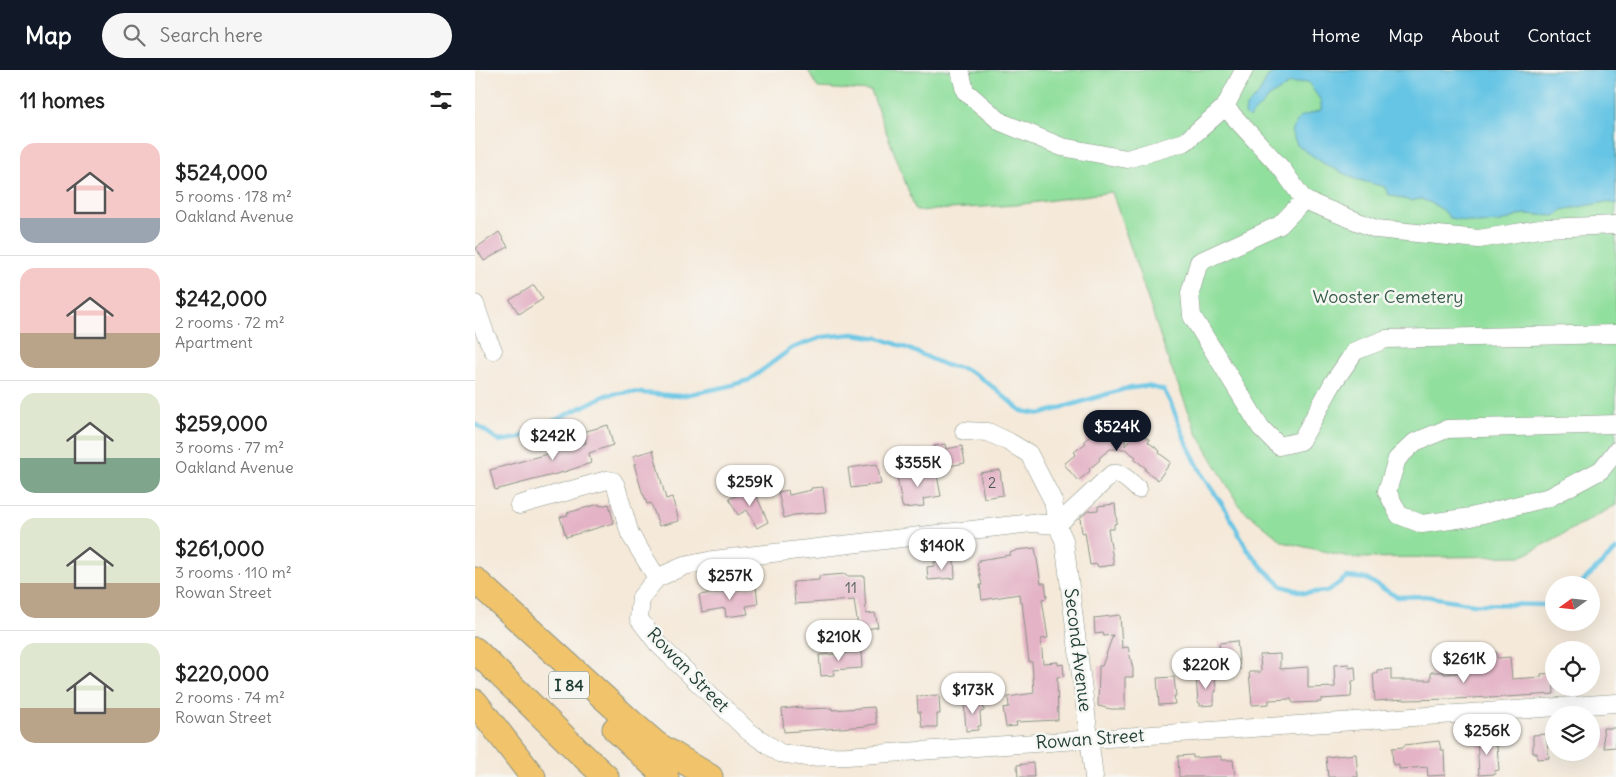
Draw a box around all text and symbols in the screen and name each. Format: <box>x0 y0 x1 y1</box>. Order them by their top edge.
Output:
search box <box>102 13 452 58</box>
text: Map <box>25 20 72 50</box>
icon: search <box>120 21 148 49</box>
text: Search here <box>160 23 263 47</box>
text: Home <box>1312 24 1360 47</box>
text: Map <box>1388 24 1423 47</box>
text: About <box>1451 24 1499 47</box>
text: Contact <box>1527 24 1591 47</box>
icon: filters <box>427 86 455 114</box>
text: 11 homes <box>20 87 105 114</box>
text: $524,000 <box>175 159 268 186</box>
icon: home <box>60 163 120 223</box>
text: 5 rooms · 178 m² <box>175 186 292 206</box>
text: Oakland Avenue <box>175 206 294 226</box>
text: $242,000 <box>175 285 267 312</box>
park label: Wooster Cemetery <box>1312 285 1464 308</box>
icon: home <box>60 288 120 348</box>
text: 2 rooms · 72 m² <box>175 312 285 332</box>
text: Apartment <box>175 332 253 352</box>
text: $259,000 <box>175 410 268 437</box>
pin: $524K <box>1082 410 1152 452</box>
icon: home <box>60 413 120 473</box>
text: $524K <box>1094 416 1140 436</box>
pin: $242K <box>518 418 588 461</box>
text: $242K <box>530 425 576 445</box>
text: 3 rooms · 77 m² <box>175 437 284 457</box>
pin: $355K <box>883 446 953 488</box>
text: $355K <box>895 452 941 472</box>
text: Oakland Avenue <box>175 457 294 477</box>
pin: $259K <box>715 464 785 507</box>
text: $259K <box>727 471 773 491</box>
house number: 2 <box>988 473 996 492</box>
pin: $140K <box>907 528 977 571</box>
text: $261,000 <box>175 535 264 562</box>
text: $140K <box>920 535 964 555</box>
icon: home <box>60 538 120 598</box>
pin: $257K <box>695 558 765 601</box>
text: 3 rooms · 110 m² <box>175 562 292 582</box>
text: $257K <box>708 565 752 585</box>
north arrow <box>1545 576 1600 631</box>
map controls <box>1545 576 1600 761</box>
house number: 11 <box>845 578 857 597</box>
text: Rowan Street <box>175 582 272 602</box>
street label: Second Avenue <box>1059 587 1097 713</box>
pin: $210K <box>804 620 874 662</box>
street label: Rowan Street <box>642 623 734 717</box>
text: $210K <box>817 626 861 646</box>
button: locate <box>1545 641 1600 696</box>
pin: $261K <box>1429 642 1499 684</box>
pin: $220K <box>1171 648 1241 690</box>
text: $261K <box>1442 648 1486 668</box>
text: $220K <box>1183 654 1229 674</box>
text: $220,000 <box>175 660 269 687</box>
icon: home <box>60 663 120 723</box>
road number: I 84 <box>549 672 589 698</box>
pin: $173K <box>938 672 1008 715</box>
text: $173K <box>952 679 994 699</box>
text: 2 rooms · 74 m² <box>175 687 285 707</box>
button: layers <box>1545 706 1600 761</box>
text: Rowan Street <box>175 707 272 727</box>
pin: $256K <box>1452 714 1522 756</box>
text: $256K <box>1464 720 1510 740</box>
street label: Rowan Street <box>1035 723 1145 754</box>

